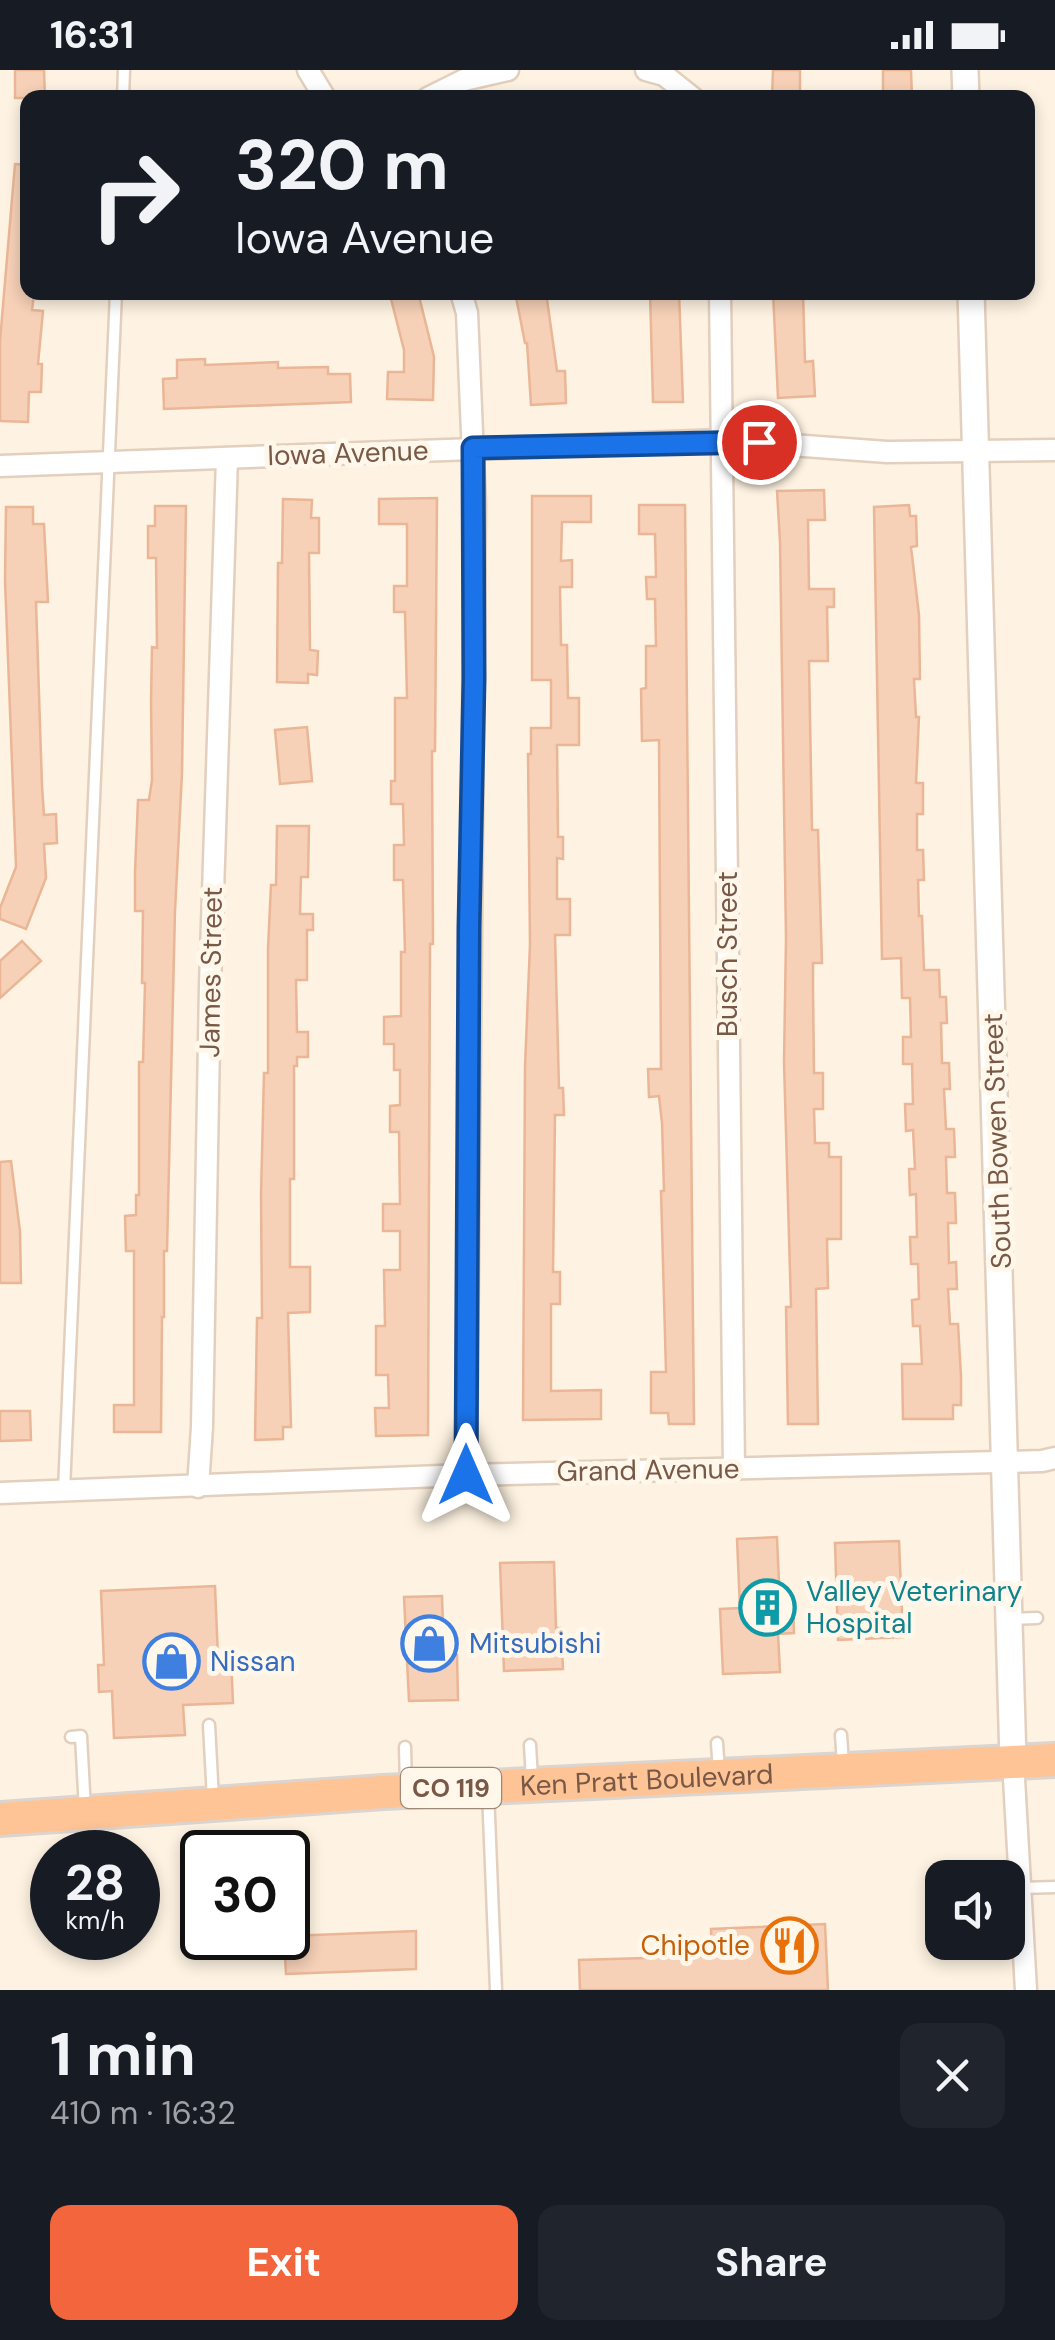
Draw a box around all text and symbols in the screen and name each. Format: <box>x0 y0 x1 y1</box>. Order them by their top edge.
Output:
text: 16:31 <box>50 10 134 60</box>
text: 320 m <box>235 120 449 211</box>
icon: right <box>70 130 200 260</box>
text: Iowa Avenue <box>235 208 494 267</box>
pin <box>717 400 802 485</box>
icon: arrive <box>732 415 787 470</box>
street label: Iowa Avenue <box>267 432 429 474</box>
street label: Busch Street <box>709 871 746 1037</box>
street label: James Street <box>191 886 231 1058</box>
street label: South Bowen Street <box>974 1012 1020 1270</box>
position arrow <box>414 1423 518 1527</box>
street label: Grand Avenue <box>556 1450 740 1490</box>
place label: Valley Veterinary Hospital <box>806 1573 1022 1642</box>
building icon: Valley Veterinary Hospital <box>737 1577 797 1637</box>
shop icon: Mitsubishi <box>400 1613 460 1673</box>
place label: Mitsubishi <box>469 1625 601 1662</box>
shop icon: Nissan <box>141 1631 201 1691</box>
place label: Nissan <box>210 1643 295 1680</box>
street label: Ken Pratt Boulevard <box>519 1755 774 1804</box>
road number: CO 119 <box>401 1768 501 1808</box>
speed limit sign: 30 <box>180 1830 310 1960</box>
text: 28 <box>65 1850 125 1916</box>
map controls <box>925 1860 1025 1960</box>
button: sound <box>925 1860 1025 1960</box>
text: km/h <box>65 1904 125 1937</box>
restaurant icon: Chipotle <box>759 1915 819 1975</box>
place label: Chipotle <box>640 1927 750 1964</box>
text: 1 min <box>50 2015 196 2094</box>
button: close <box>900 2023 1005 2128</box>
text: 410 m · 16:32 <box>50 2092 236 2134</box>
button: Exit <box>50 2205 518 2320</box>
button: Share <box>538 2205 1005 2320</box>

